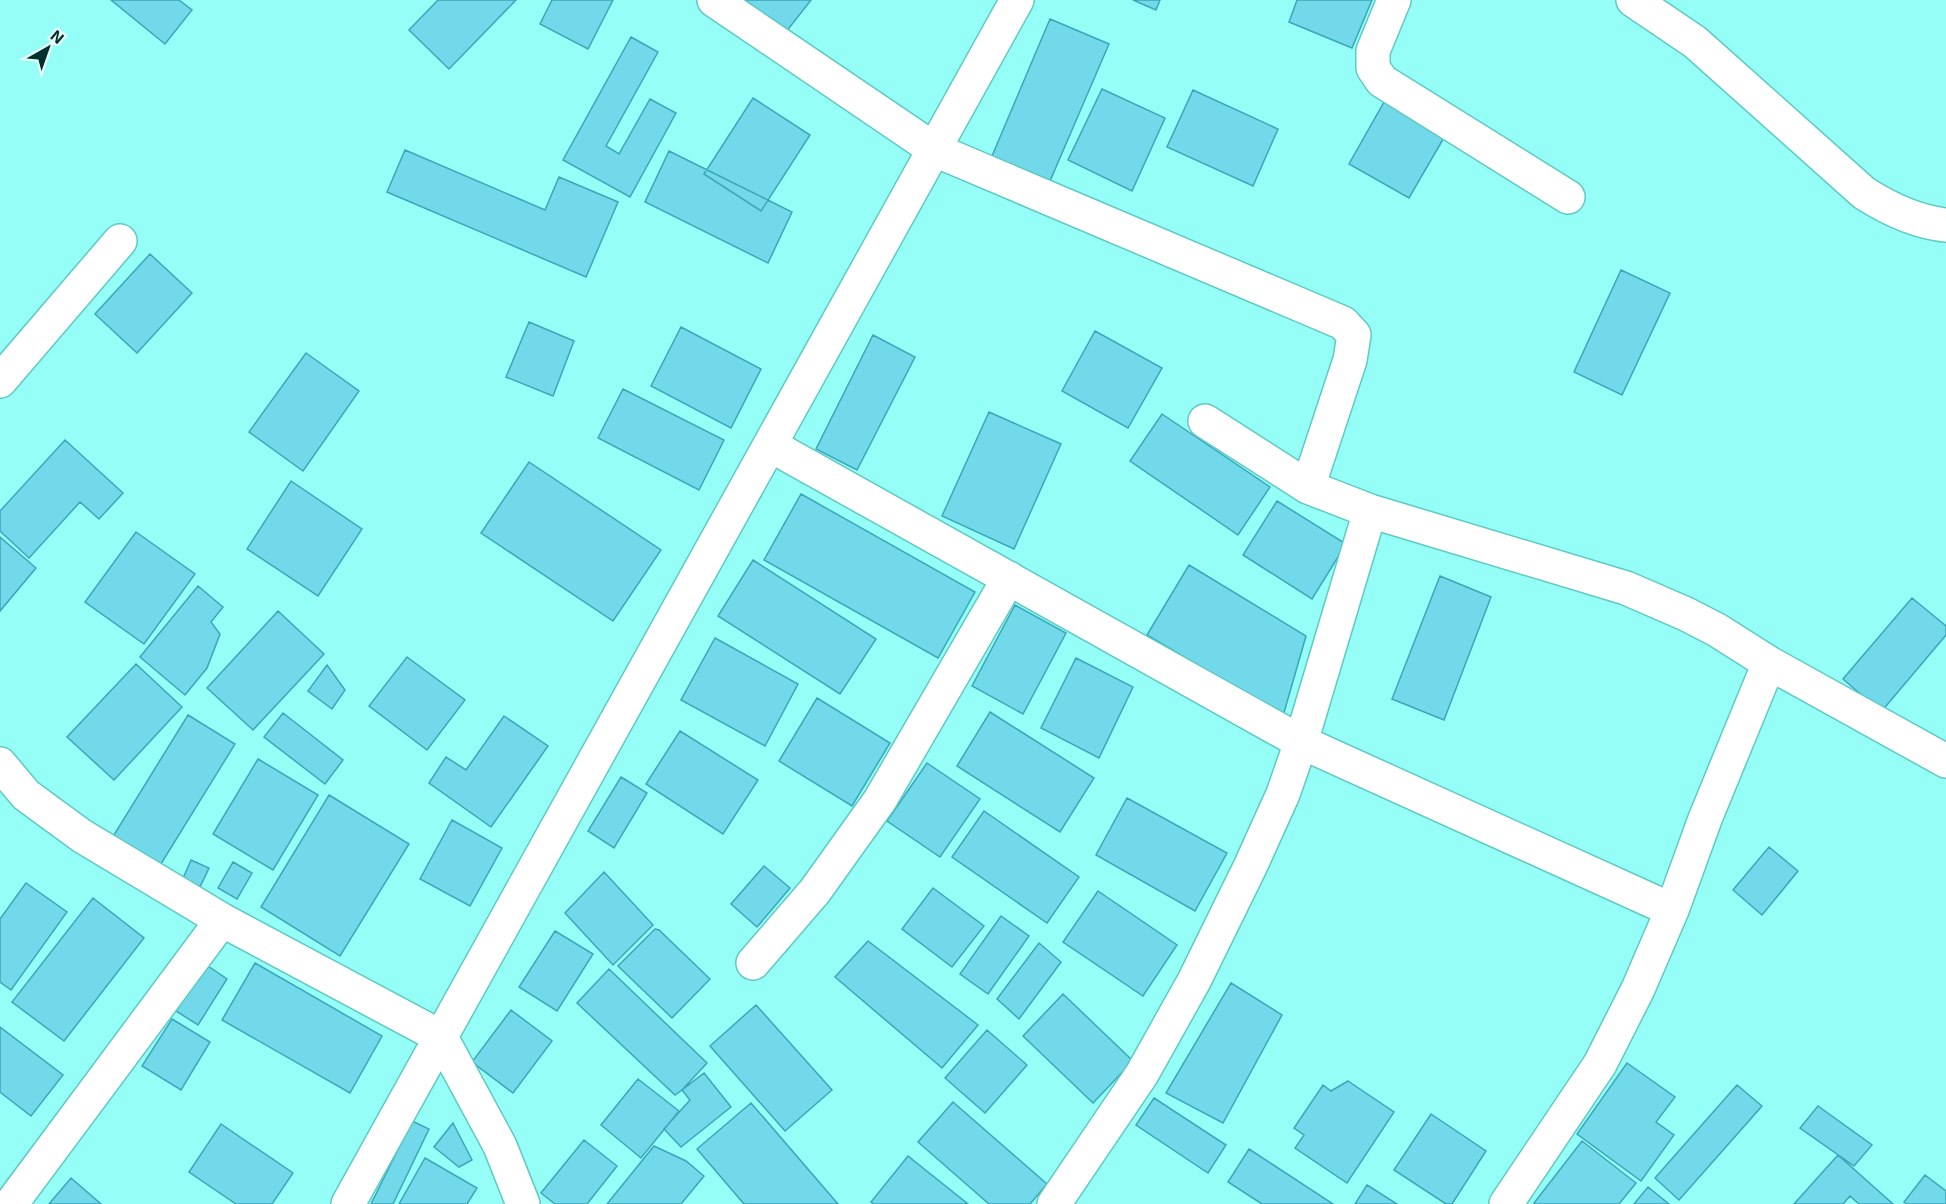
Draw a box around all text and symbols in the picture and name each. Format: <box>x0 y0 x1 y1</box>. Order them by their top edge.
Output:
north arrow <box>18 18 78 78</box>
text: N <box>47 25 68 47</box>

